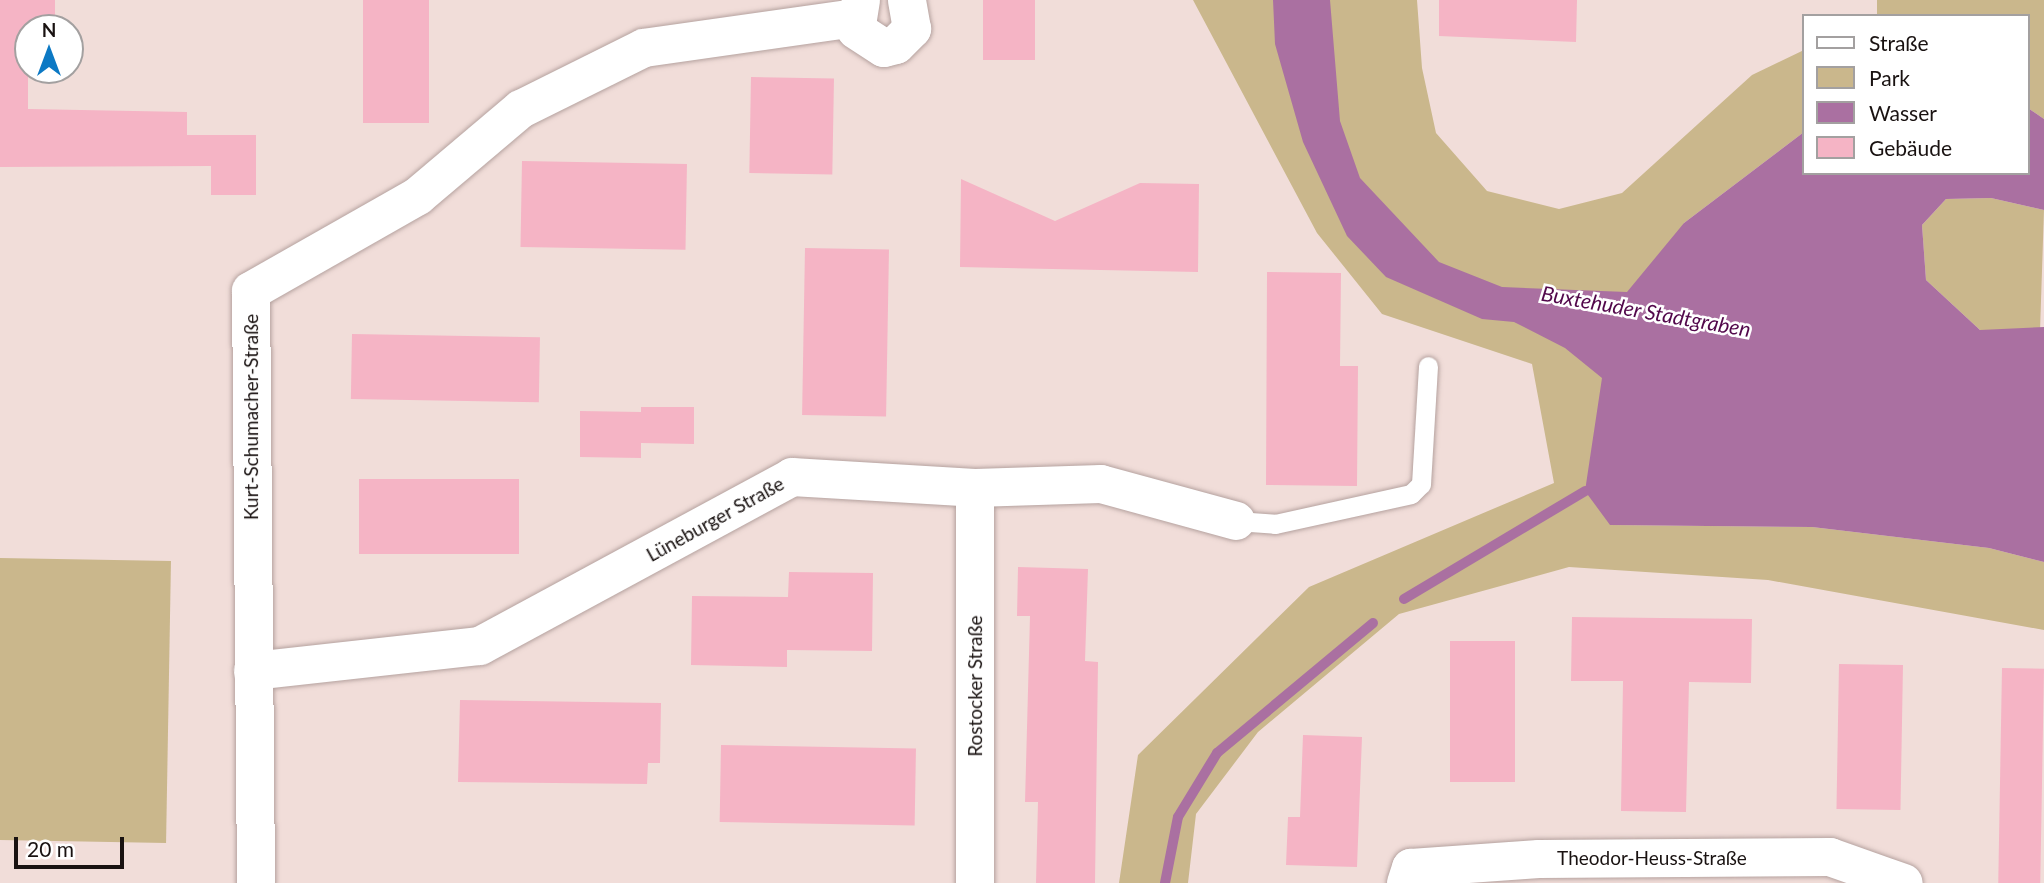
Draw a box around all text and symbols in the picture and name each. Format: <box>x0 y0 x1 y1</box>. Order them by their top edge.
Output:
north arrow <box>14 14 84 84</box>
legend <box>1802 14 2030 175</box>
text: N <box>42 18 56 41</box>
text: Straße <box>1869 30 1929 55</box>
text: Park <box>1869 65 1910 90</box>
text: Wasser <box>1869 100 1937 125</box>
text: Gebäude <box>1869 135 1952 160</box>
water label: Buxtehuder Stadtgraben <box>1539 280 1753 342</box>
street label: Kurt-Schumacher-Straße <box>240 314 262 520</box>
street label: Lüneburger Straße <box>642 472 788 566</box>
street label: Rostocker Straße <box>964 615 986 757</box>
scale bar <box>18 824 128 868</box>
text: 20 m <box>27 836 74 861</box>
street label: Theodor-Heuss-Straße <box>1557 847 1747 869</box>

